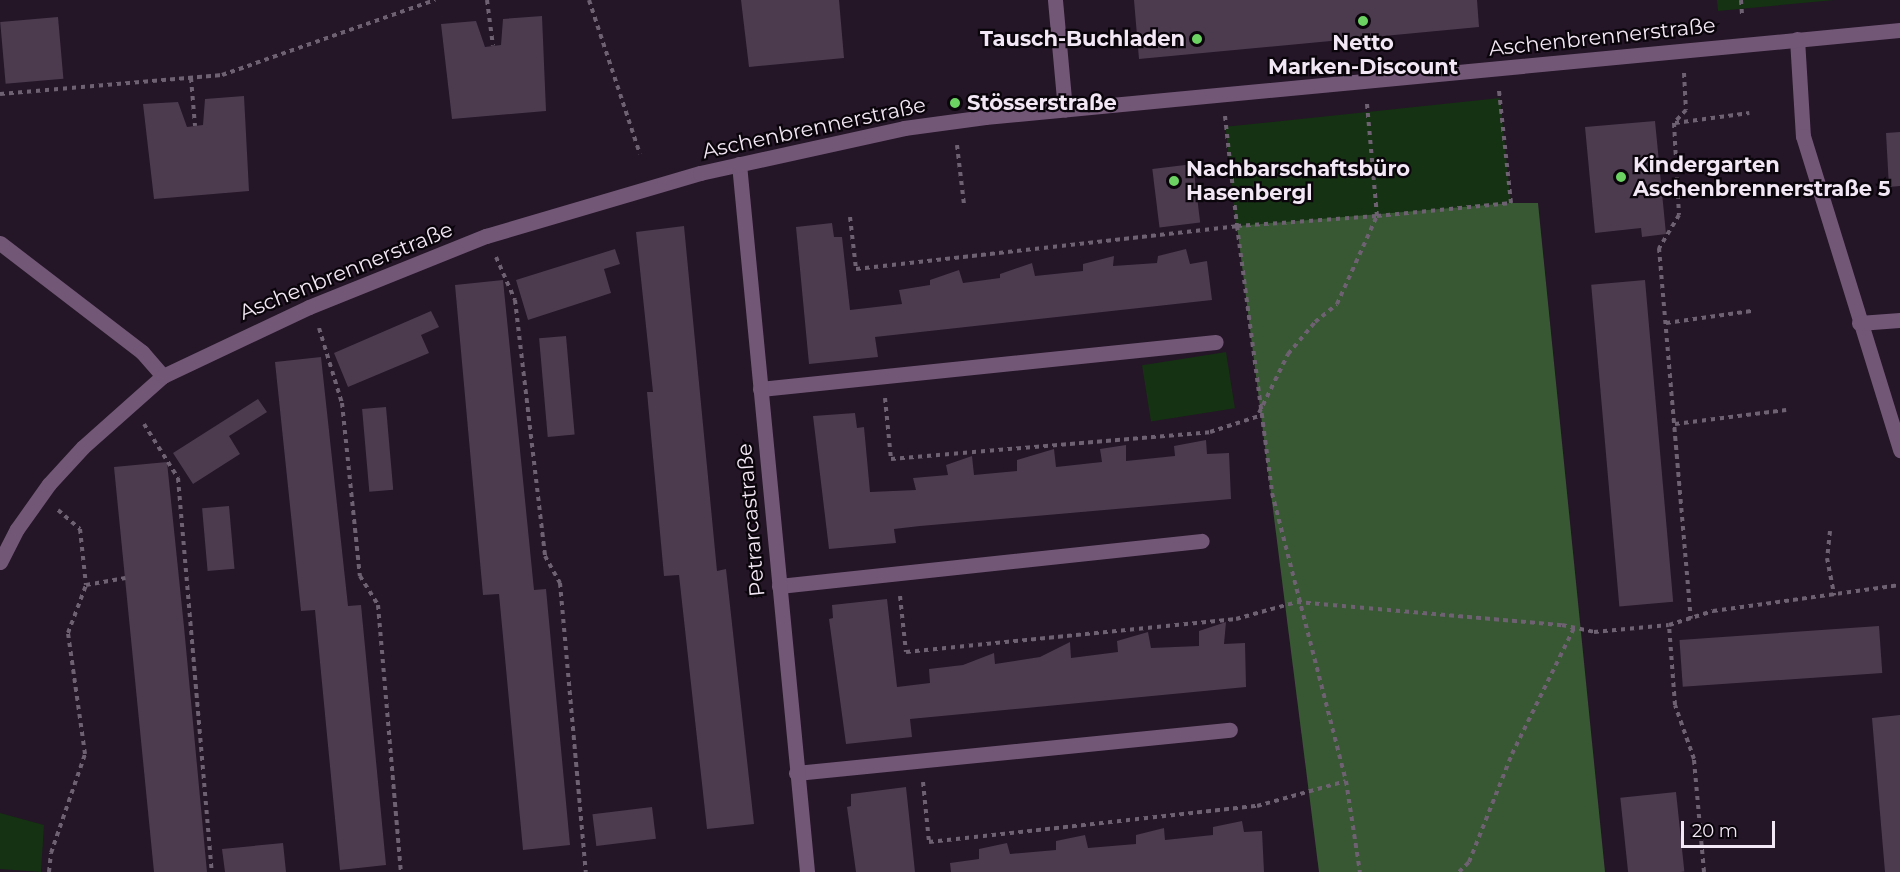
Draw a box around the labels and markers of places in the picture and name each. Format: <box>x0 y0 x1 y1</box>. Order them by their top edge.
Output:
marker: Netto Marken-Discount <box>1356 14 1370 28</box>
place label: Tausch-Buchladen <box>980 26 1185 52</box>
place label: Netto Marken-Discount <box>1268 30 1458 80</box>
marker: Tausch-Buchladen <box>1190 32 1204 46</box>
place label: Stösserstraße <box>967 90 1117 116</box>
marker: Stösserstraße <box>948 96 962 110</box>
place label: Kindergarten Aschenbrennerstraße 5 <box>1633 152 1891 202</box>
place label: Nachbarschaftsbüro Hasenbergl <box>1186 156 1410 206</box>
marker: Kindergarten Aschenbrennerstraße 5 <box>1614 170 1628 184</box>
marker: Nachbarschaftsbüro Hasenbergl <box>1167 174 1181 188</box>

